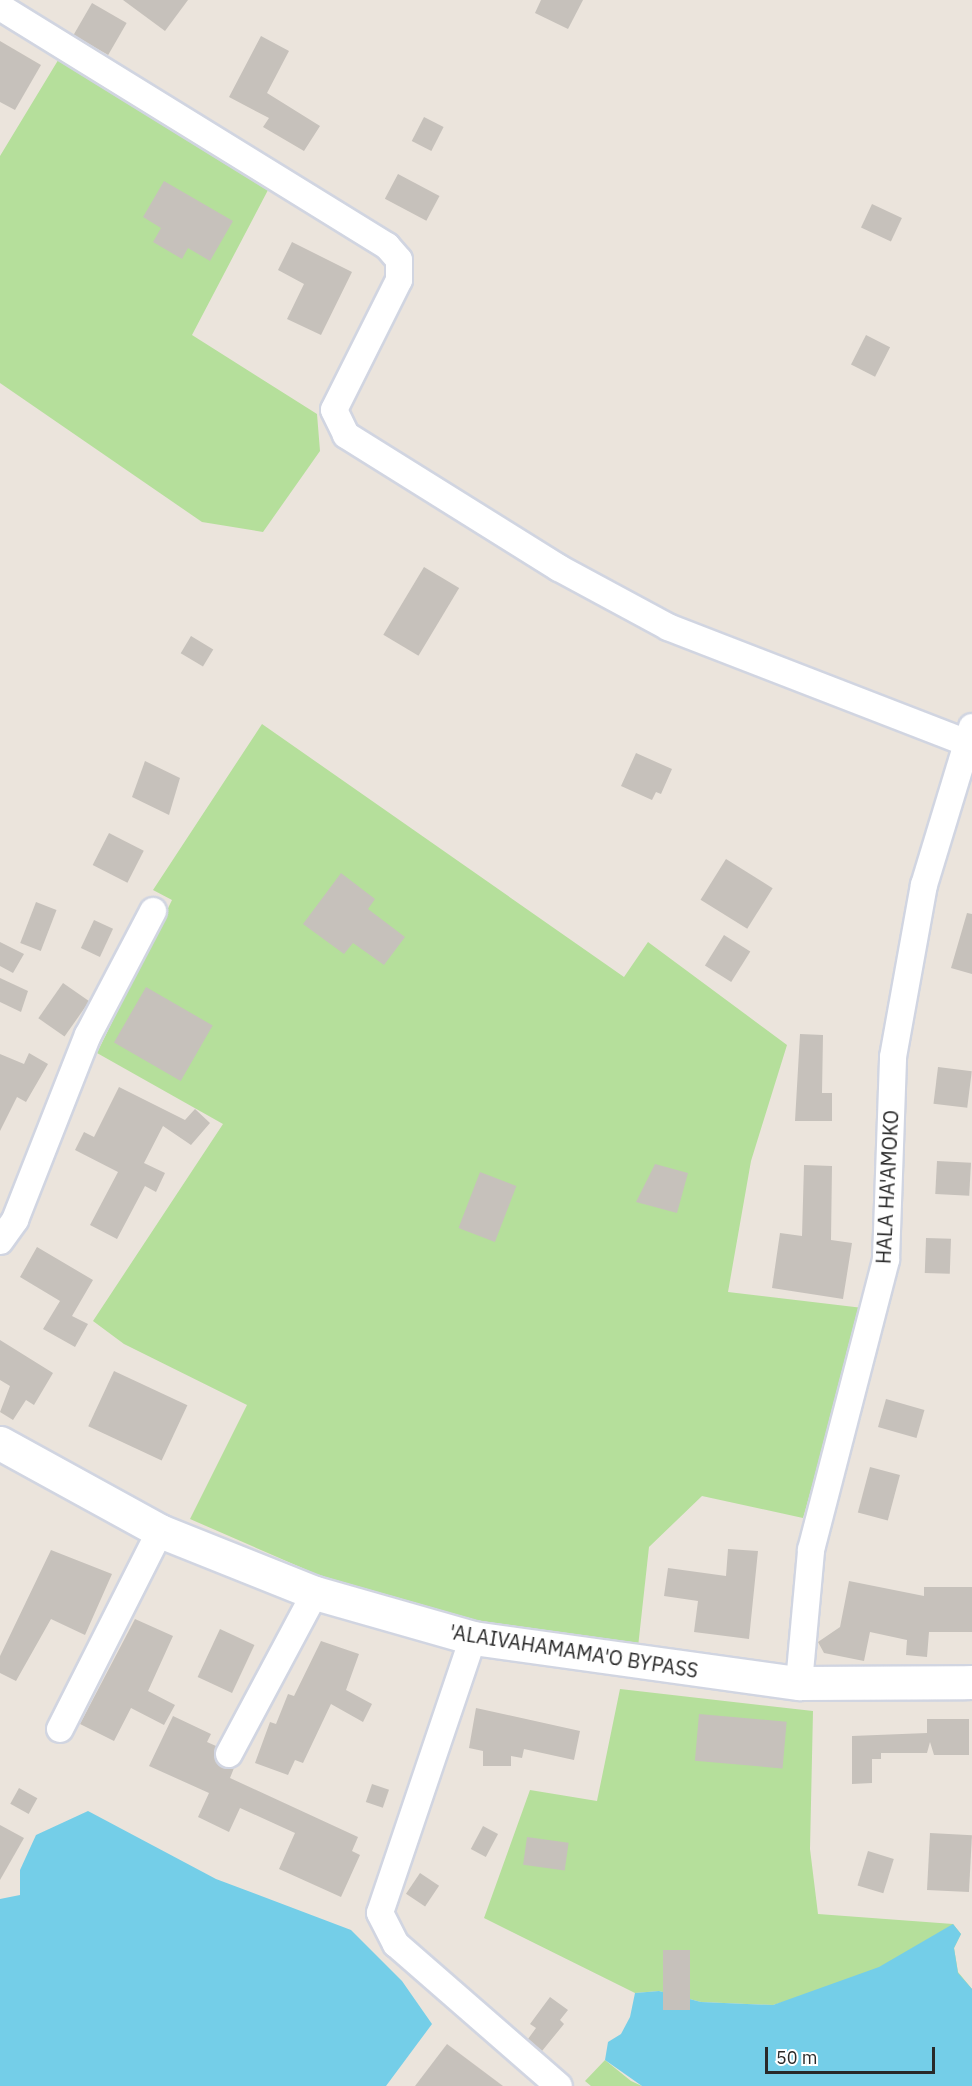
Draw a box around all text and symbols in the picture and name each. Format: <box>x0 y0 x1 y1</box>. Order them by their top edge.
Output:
street label: HALA HA'AMOKO <box>871 1109 903 1265</box>
street label: 'ALAIVAHAMAMA'O BYPASS <box>448 1620 700 1682</box>
scale bar <box>768 2035 938 2073</box>
text: 50 m <box>776 2046 818 2069</box>

